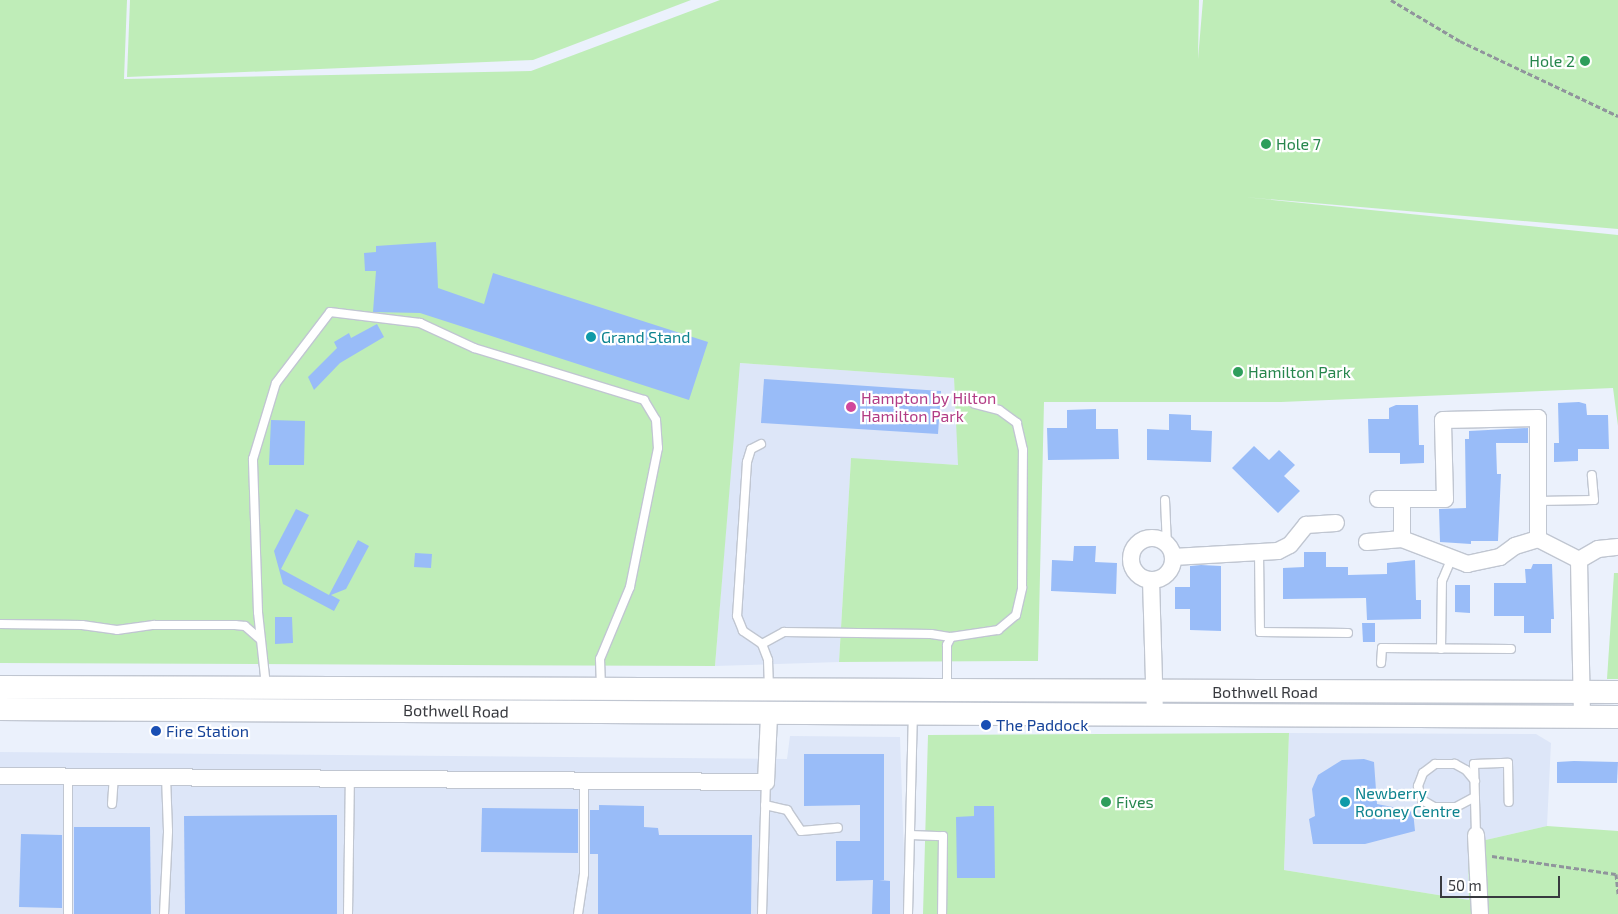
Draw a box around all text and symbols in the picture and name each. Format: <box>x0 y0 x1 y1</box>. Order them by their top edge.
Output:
place label: Hole 2 <box>1529 51 1575 71</box>
marker: Hole 2 <box>1579 55 1591 67</box>
place label: Hole 7 <box>1276 134 1321 154</box>
marker: Hole 7 <box>1260 138 1272 150</box>
place label: Grand Stand <box>601 327 691 347</box>
marker: Grand Stand <box>585 331 597 343</box>
place label: Hamilton Park <box>1248 362 1351 382</box>
marker: Hamilton Park <box>1232 366 1244 378</box>
place label: Hampton by Hilton Hamilton Park <box>861 388 997 426</box>
marker: Hampton by Hilton Hamilton Park <box>845 401 857 413</box>
street label: Bothwell Road <box>1212 682 1318 702</box>
street label: Bothwell Road <box>403 700 509 722</box>
place label: The Paddock <box>996 715 1088 735</box>
marker: The Paddock <box>980 719 992 731</box>
place label: Fire Station <box>166 721 249 741</box>
marker: Fire Station <box>150 725 162 737</box>
place label: Newberry Rooney Centre <box>1355 783 1461 821</box>
place label: Fives <box>1116 792 1154 812</box>
marker: Fives <box>1100 796 1112 808</box>
marker: Newberry Rooney Centre <box>1339 796 1351 808</box>
scale bar <box>1443 866 1563 898</box>
text: 50 m <box>1448 876 1482 894</box>

